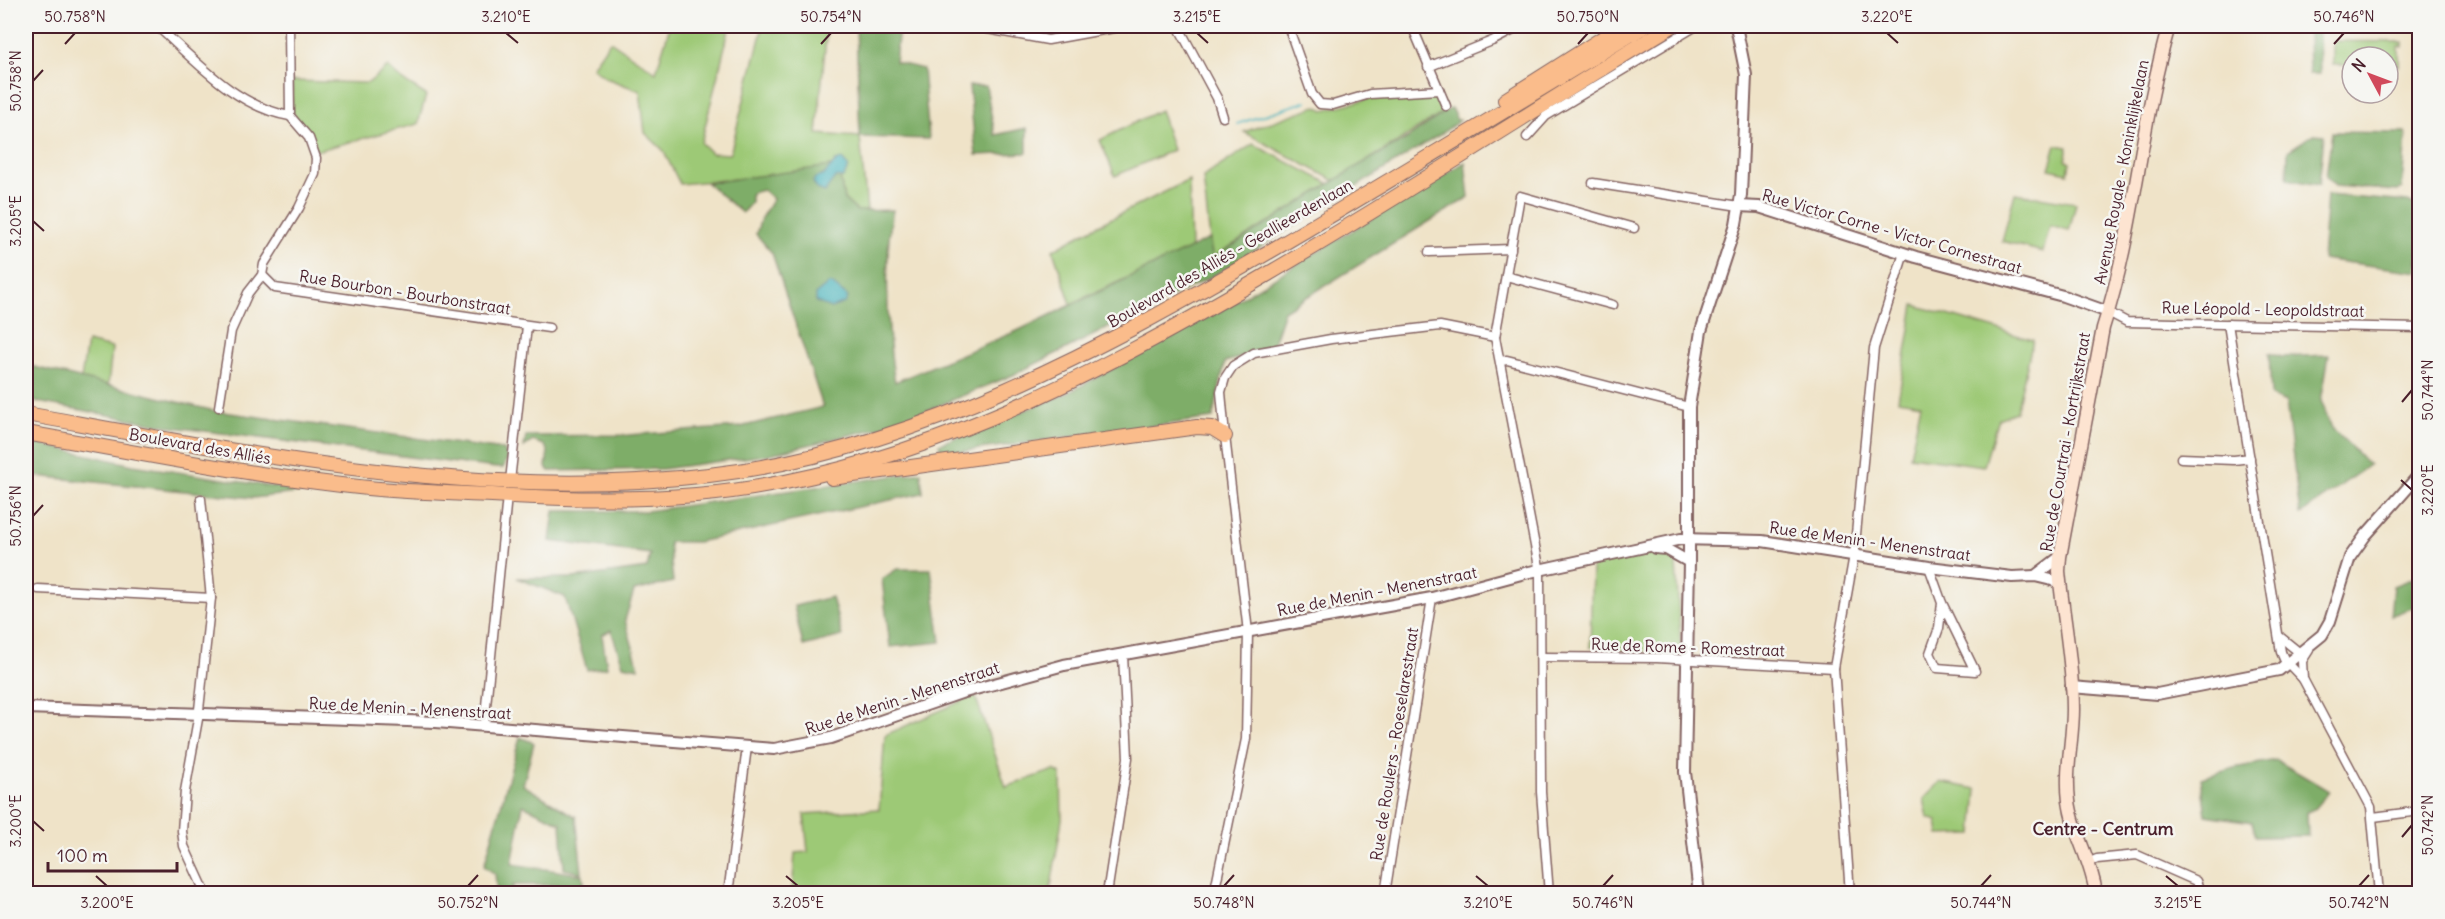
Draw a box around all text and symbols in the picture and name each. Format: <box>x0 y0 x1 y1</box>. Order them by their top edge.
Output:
text: 50.758°N <box>44 7 106 26</box>
text: 3.210°E <box>481 7 531 26</box>
text: 50.754°N <box>800 7 862 26</box>
text: 3.215°E <box>1173 7 1221 26</box>
text: 50.750°N <box>1557 7 1619 26</box>
text: 3.220°E <box>1861 7 1913 26</box>
text: 50.746°N <box>2313 7 2375 26</box>
north arrow <box>2340 45 2400 105</box>
text: 50.758°N <box>6 50 25 112</box>
text: N <box>2348 54 2370 76</box>
street label: Avenue Royale - Koninklijkelaan <box>2089 58 2153 286</box>
street label: Boulevard des Alliés - Geallieerdenlaan <box>1104 174 1356 332</box>
street label: Rue Victor Corne - Victor Cornestraat <box>1760 184 2025 278</box>
text: 3.205°E <box>6 195 25 247</box>
street label: Rue Bourbon - Bourbonstraat <box>298 265 513 319</box>
street label: Rue Léopold - Leopoldstraat <box>2161 297 2365 321</box>
street label: Rue de Courtrai - Kortrijkstraat <box>2036 330 2094 553</box>
text: 50.744°N <box>2418 359 2437 421</box>
street label: Boulevard des Alliés <box>128 424 272 468</box>
text: 3.220°E <box>2418 464 2437 516</box>
text: 50.756°N <box>6 485 25 547</box>
street label: Rue de Menin - Menenstraat <box>1768 517 1972 565</box>
street label: Rue de Menin - Menenstraat <box>1276 562 1479 620</box>
street label: Rue de Roulers - Roeselarestraat <box>1366 625 1422 862</box>
street label: Rue de Rome - Romestraat <box>1591 634 1786 660</box>
street label: Rue de Menin - Menenstraat <box>802 657 1002 739</box>
street label: Rue de Menin - Menenstraat <box>308 693 512 723</box>
text: 3.200°E <box>6 794 25 848</box>
text: 50.742°N <box>2418 795 2437 855</box>
district label: Centre - Centrum <box>2032 817 2174 840</box>
scale bar <box>48 835 177 873</box>
text: 100 m <box>57 844 108 867</box>
text: 3.200°E <box>80 893 134 912</box>
text: 50.752°N <box>437 893 499 912</box>
text: 3.205°E <box>772 893 824 912</box>
text: 50.748°N <box>1193 893 1255 912</box>
text: 3.210°E <box>1463 893 1513 912</box>
text: 50.746°N <box>1572 893 1634 912</box>
text: 50.744°N <box>1950 893 2012 912</box>
text: 3.215°E <box>2154 893 2202 912</box>
text: 50.742°N <box>2329 893 2389 912</box>

